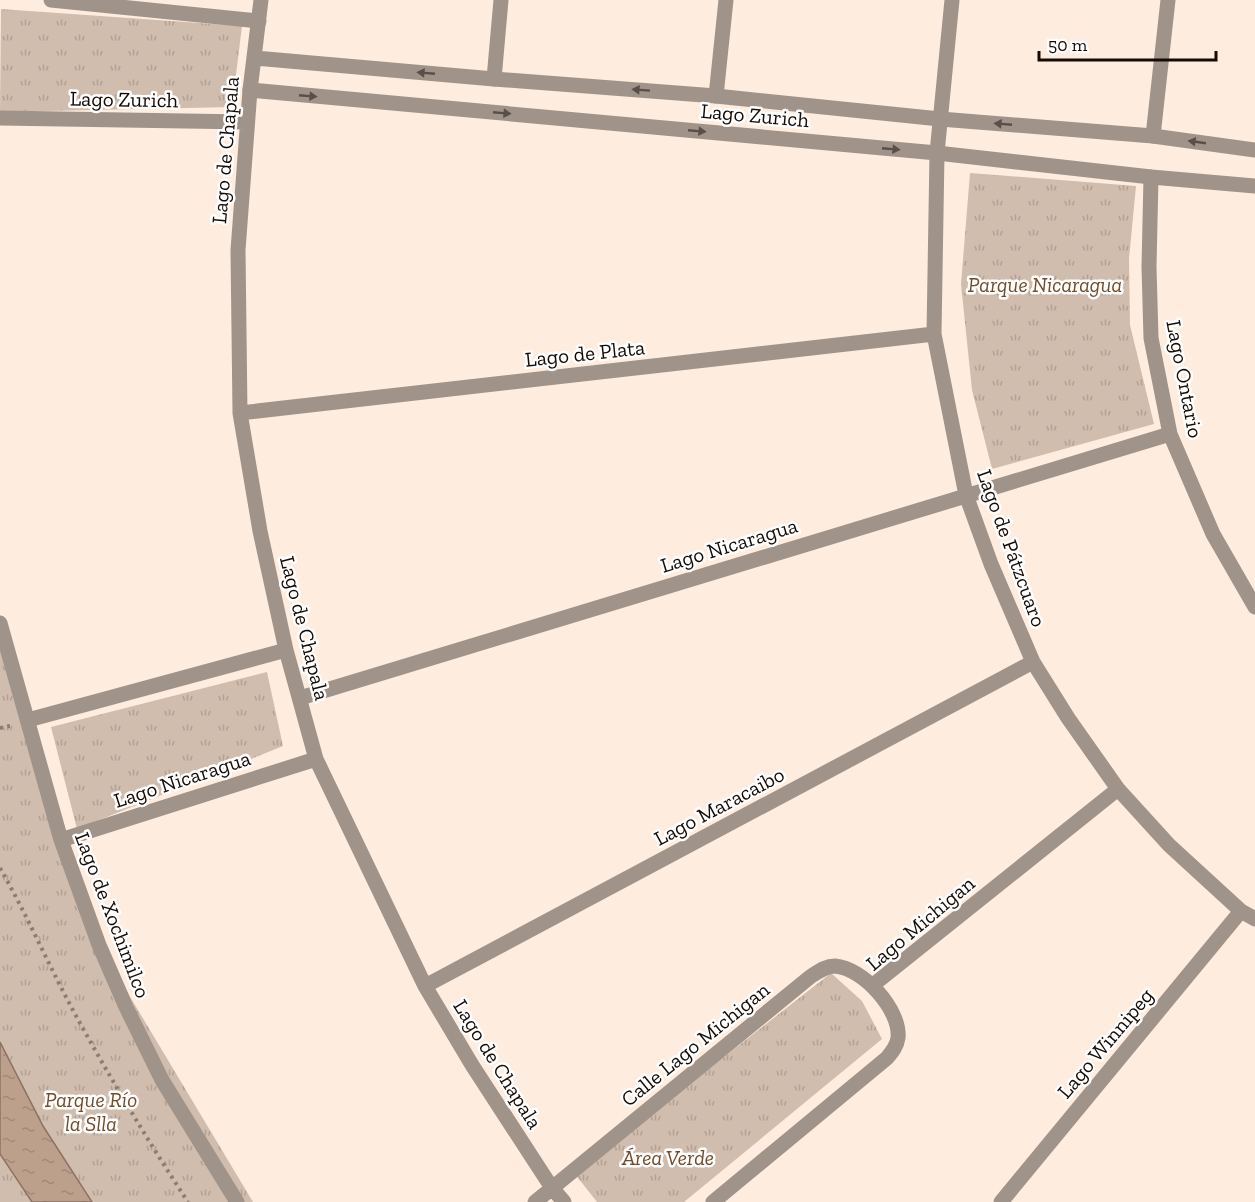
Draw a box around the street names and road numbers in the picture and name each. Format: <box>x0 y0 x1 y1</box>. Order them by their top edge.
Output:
street label: Lago de Chapala <box>206 75 244 225</box>
street label: Lago Zurich <box>70 86 179 112</box>
street label: Lago Zurich <box>700 98 810 132</box>
street label: Lago Ontario <box>1161 318 1209 440</box>
street label: Lago de Plata <box>524 334 646 372</box>
street label: Lago de Pátzcuaro <box>972 466 1052 630</box>
street label: Lago Nicaragua <box>657 512 801 578</box>
street label: Lago de Chapala <box>275 553 335 703</box>
street label: Lago Nicaragua <box>111 745 253 813</box>
street label: Lago Maracaibo <box>650 761 788 851</box>
street label: Lago de Xochimilco <box>70 829 156 1001</box>
street label: Lago Michigan <box>861 870 979 976</box>
street label: Calle Lago Michigan <box>616 977 774 1111</box>
street label: Lago Winnipeg <box>1052 983 1159 1103</box>
street label: Lago de Chapala <box>448 995 548 1133</box>

